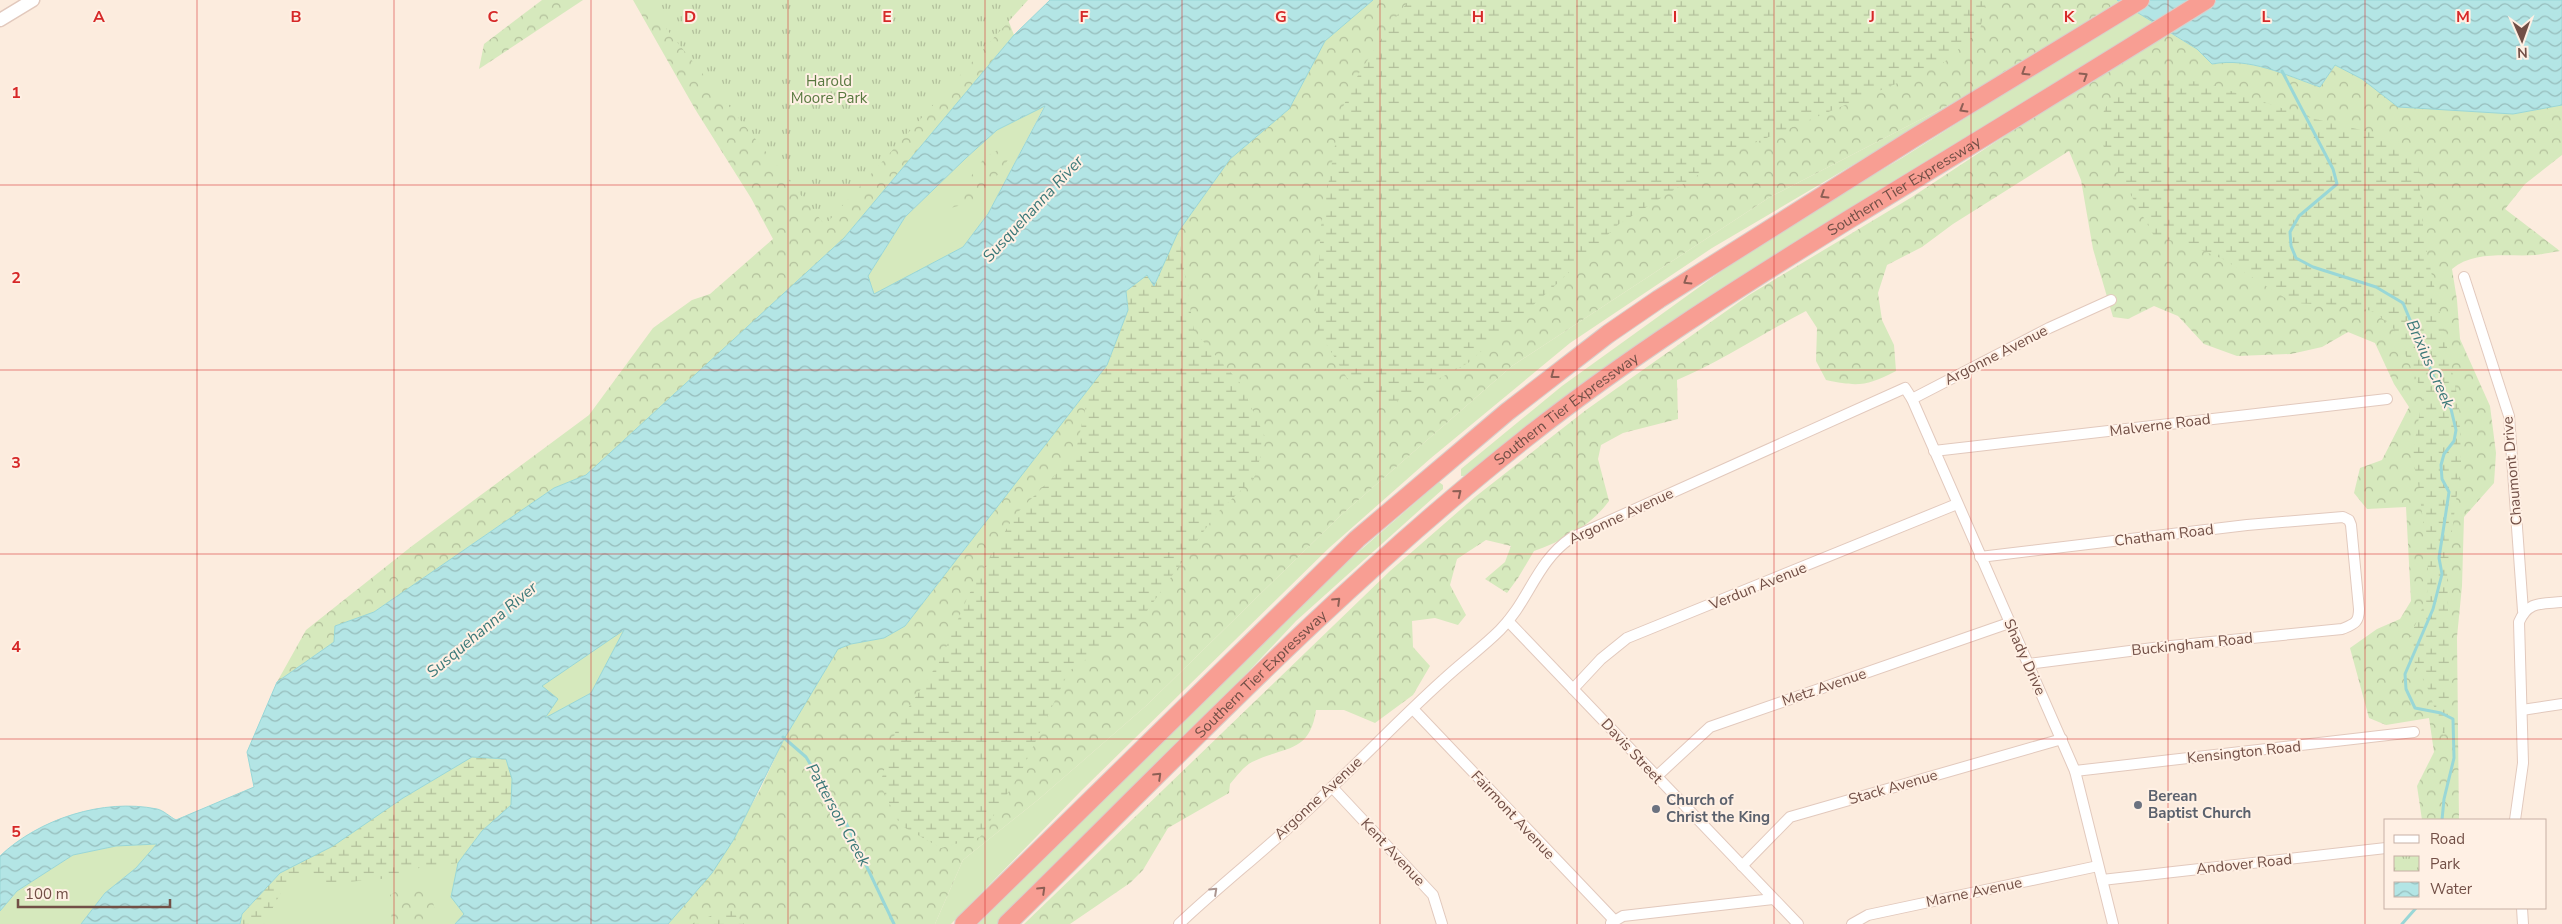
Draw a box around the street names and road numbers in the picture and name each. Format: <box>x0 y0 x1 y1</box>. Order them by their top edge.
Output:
street label: Southern Tier Expressway <box>1823 131 1985 240</box>
street label: Argonne Avenue <box>1941 320 2051 390</box>
street label: Southern Tier Expressway <box>1490 348 1643 470</box>
street label: Malverne Road <box>2109 409 2211 441</box>
street label: Chaumont Drive <box>2497 416 2527 526</box>
street label: Argonne Avenue <box>1565 483 1677 549</box>
street label: Chatham Road <box>2113 519 2215 551</box>
street label: Verdun Avenue <box>1705 557 1810 615</box>
street label: Southern Tier Expressway <box>1190 606 1331 742</box>
street label: Shady Drive <box>1999 616 2051 698</box>
street label: Buckingham Road <box>2130 628 2254 660</box>
street label: Metz Avenue <box>1779 663 1869 711</box>
street label: Davis Street <box>1597 714 1668 788</box>
street label: Kensington Road <box>2186 736 2302 768</box>
street label: Argonne Avenue <box>1270 752 1366 844</box>
street label: Stack Avenue <box>1846 765 1940 809</box>
street label: Fairmont Avenue <box>1467 766 1559 864</box>
street label: Kent Avenue <box>1356 814 1430 890</box>
street label: Andover Road <box>2195 849 2293 879</box>
street label: Marne Avenue <box>1924 872 2024 912</box>

